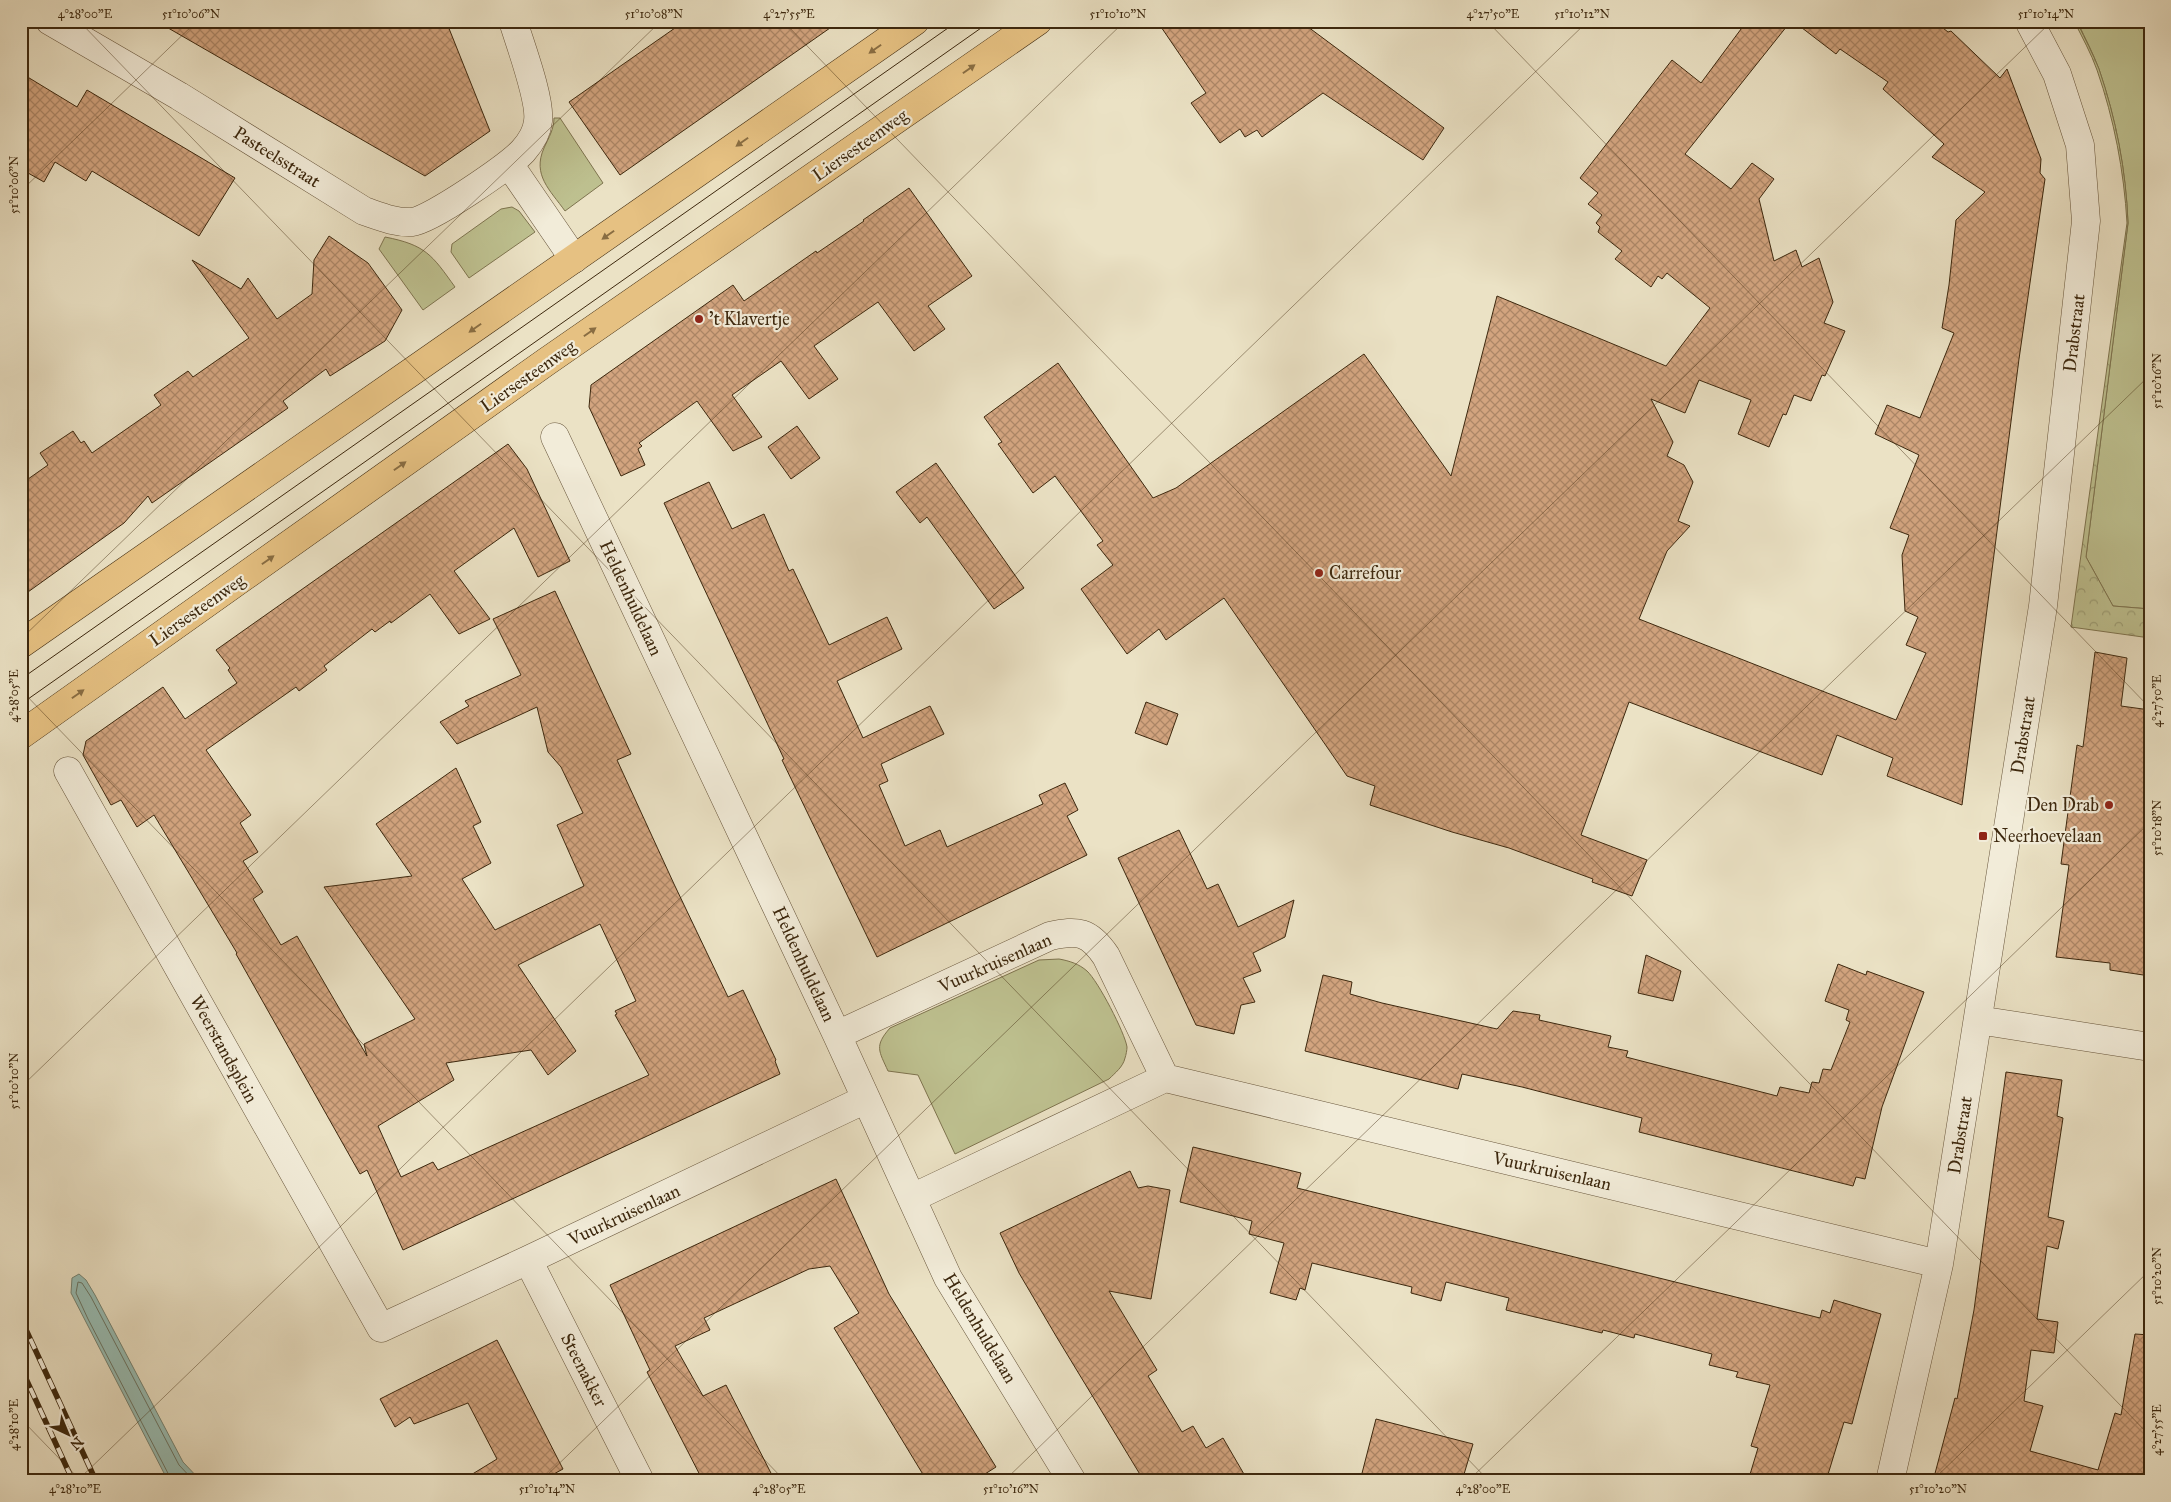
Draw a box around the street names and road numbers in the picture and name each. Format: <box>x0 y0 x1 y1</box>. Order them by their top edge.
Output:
street label: Liersesteenweg <box>808 104 913 187</box>
street label: Pasteelsstraat <box>230 122 325 193</box>
street label: Drabstraat <box>2058 292 2090 373</box>
street label: Liersesteenweg <box>476 335 581 418</box>
street label: Heldenhuldelaan <box>595 537 667 659</box>
street label: Liersesteenweg <box>145 569 250 652</box>
street label: Drabstraat <box>2006 694 2040 776</box>
street label: Heldenhuldelaan <box>768 903 840 1025</box>
street label: Vuurkruisenlaan <box>934 928 1055 998</box>
street label: Weerstandsplein <box>185 991 263 1107</box>
street label: Drabstraat <box>1943 1094 1977 1176</box>
street label: Vuurkruisenlaan <box>1490 1146 1614 1195</box>
street label: Vuurkruisenlaan <box>564 1179 684 1251</box>
street label: Heldenhuldelaan <box>938 1269 1022 1387</box>
street label: Steenakker <box>556 1329 612 1411</box>

